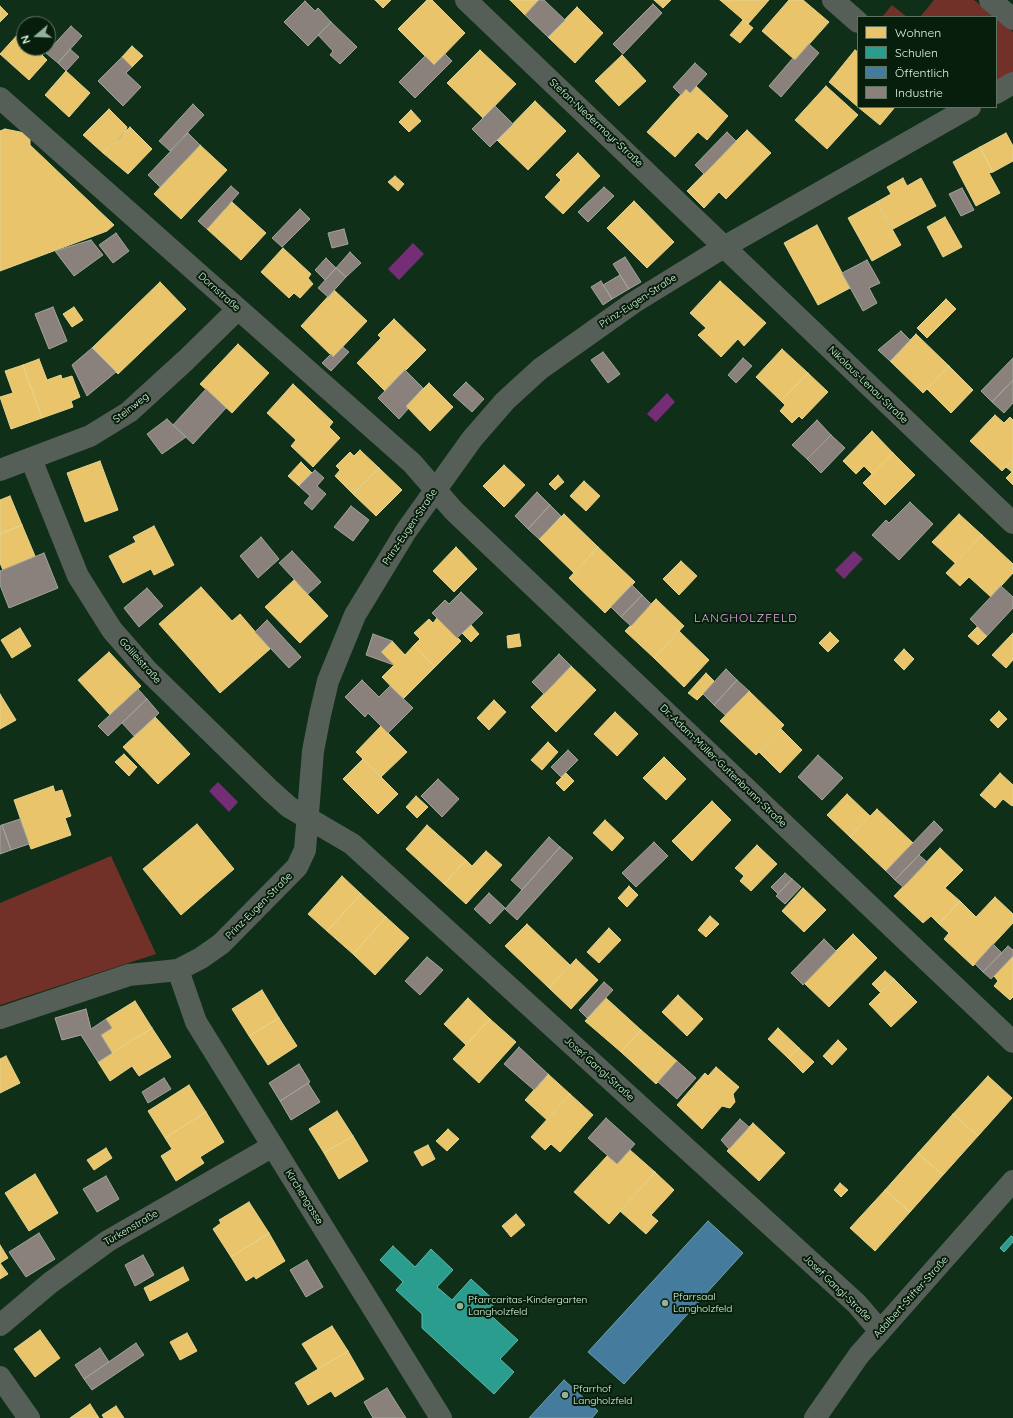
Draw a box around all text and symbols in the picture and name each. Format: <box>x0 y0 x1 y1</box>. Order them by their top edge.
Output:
north arrow <box>16 16 56 56</box>
legend <box>857 16 997 108</box>
text: Wohnen <box>895 25 941 40</box>
text: N <box>18 33 34 46</box>
text: Schulen <box>895 45 938 60</box>
text: Öffentlich <box>895 65 949 80</box>
street label: Stefan-Niedermayr-Straße <box>547 76 645 170</box>
text: Industrie <box>895 85 943 100</box>
street label: Dornstraße <box>195 270 243 314</box>
street label: Prinz-Eugen-Straße <box>597 272 679 330</box>
street label: Nikolaus-Lenau-Straße <box>826 344 910 426</box>
street label: Steinweg <box>111 390 151 426</box>
street label: Prinz-Eugen-Straße <box>380 487 440 567</box>
district label: LANGHOLZFELD <box>694 611 798 625</box>
street label: Galileistraße <box>116 636 164 686</box>
street label: Dr.-Adam-Müller-Guttenbrunn-Straße <box>657 702 789 830</box>
street label: Prinz-Eugen-Straße <box>223 870 295 942</box>
street label: Josef Gangl-Straße <box>561 1034 637 1104</box>
street label: Kirchengasse <box>282 1167 326 1227</box>
street label: Türkenstraße <box>102 1208 160 1248</box>
street label: Josef Gangl-Straße <box>800 1252 874 1324</box>
street label: Adalbert-Stifter-Straße <box>871 1254 951 1340</box>
place label: Pfarrsaal Langholzfeld <box>673 1291 732 1314</box>
place label: Pfarrcaritas-Kindergarten Langholzfeld <box>468 1294 587 1318</box>
marker: Pfarrsaal Langholzfeld <box>660 1298 670 1308</box>
marker: Pfarrcaritas-Kindergarten Langholzfeld <box>455 1301 465 1311</box>
place label: Pfarrhof Langholzfeld <box>573 1383 632 1406</box>
marker: Pfarrhof Langholzfeld <box>560 1390 570 1400</box>

